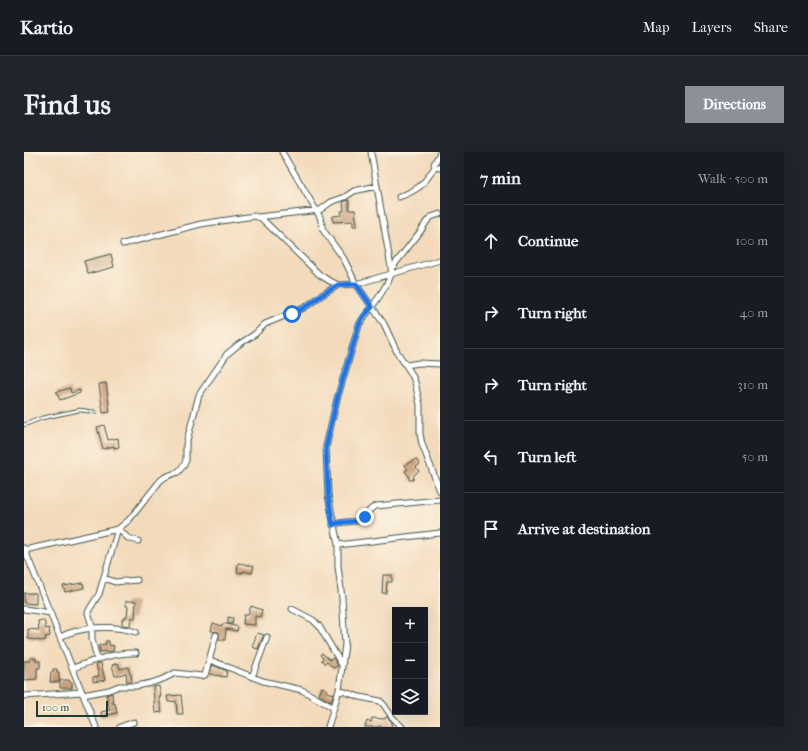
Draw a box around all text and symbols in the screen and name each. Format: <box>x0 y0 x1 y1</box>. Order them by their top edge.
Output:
text: Kartio <box>20 17 73 39</box>
text: Map <box>643 19 670 36</box>
text: Layers <box>692 19 732 36</box>
text: Share <box>754 19 788 36</box>
button: Directions <box>685 86 784 123</box>
text: Find us <box>24 88 111 121</box>
text: 7 min <box>480 168 521 188</box>
text: Walk · 500 m <box>698 171 768 186</box>
icon: ahead <box>480 230 502 252</box>
text: Continue <box>518 232 578 250</box>
text: 100 m <box>735 233 768 248</box>
icon: right <box>480 302 502 324</box>
text: Turn right <box>518 304 587 322</box>
route start <box>283 305 301 323</box>
text: 40 m <box>740 305 768 320</box>
icon: right <box>480 374 502 396</box>
text: Turn right <box>518 376 587 394</box>
text: 310 m <box>737 377 768 392</box>
icon: left <box>480 446 502 468</box>
text: Turn left <box>518 448 576 466</box>
text: 50 m <box>742 449 768 464</box>
route end <box>356 508 374 526</box>
icon: arrive <box>480 518 502 540</box>
text: Arrive at destination <box>518 520 650 538</box>
map controls <box>392 607 428 715</box>
button: + <box>392 607 428 643</box>
button: − <box>392 643 428 679</box>
button: layers <box>392 679 428 715</box>
scale bar <box>36 699 108 718</box>
text: 100 m <box>42 701 70 714</box>

